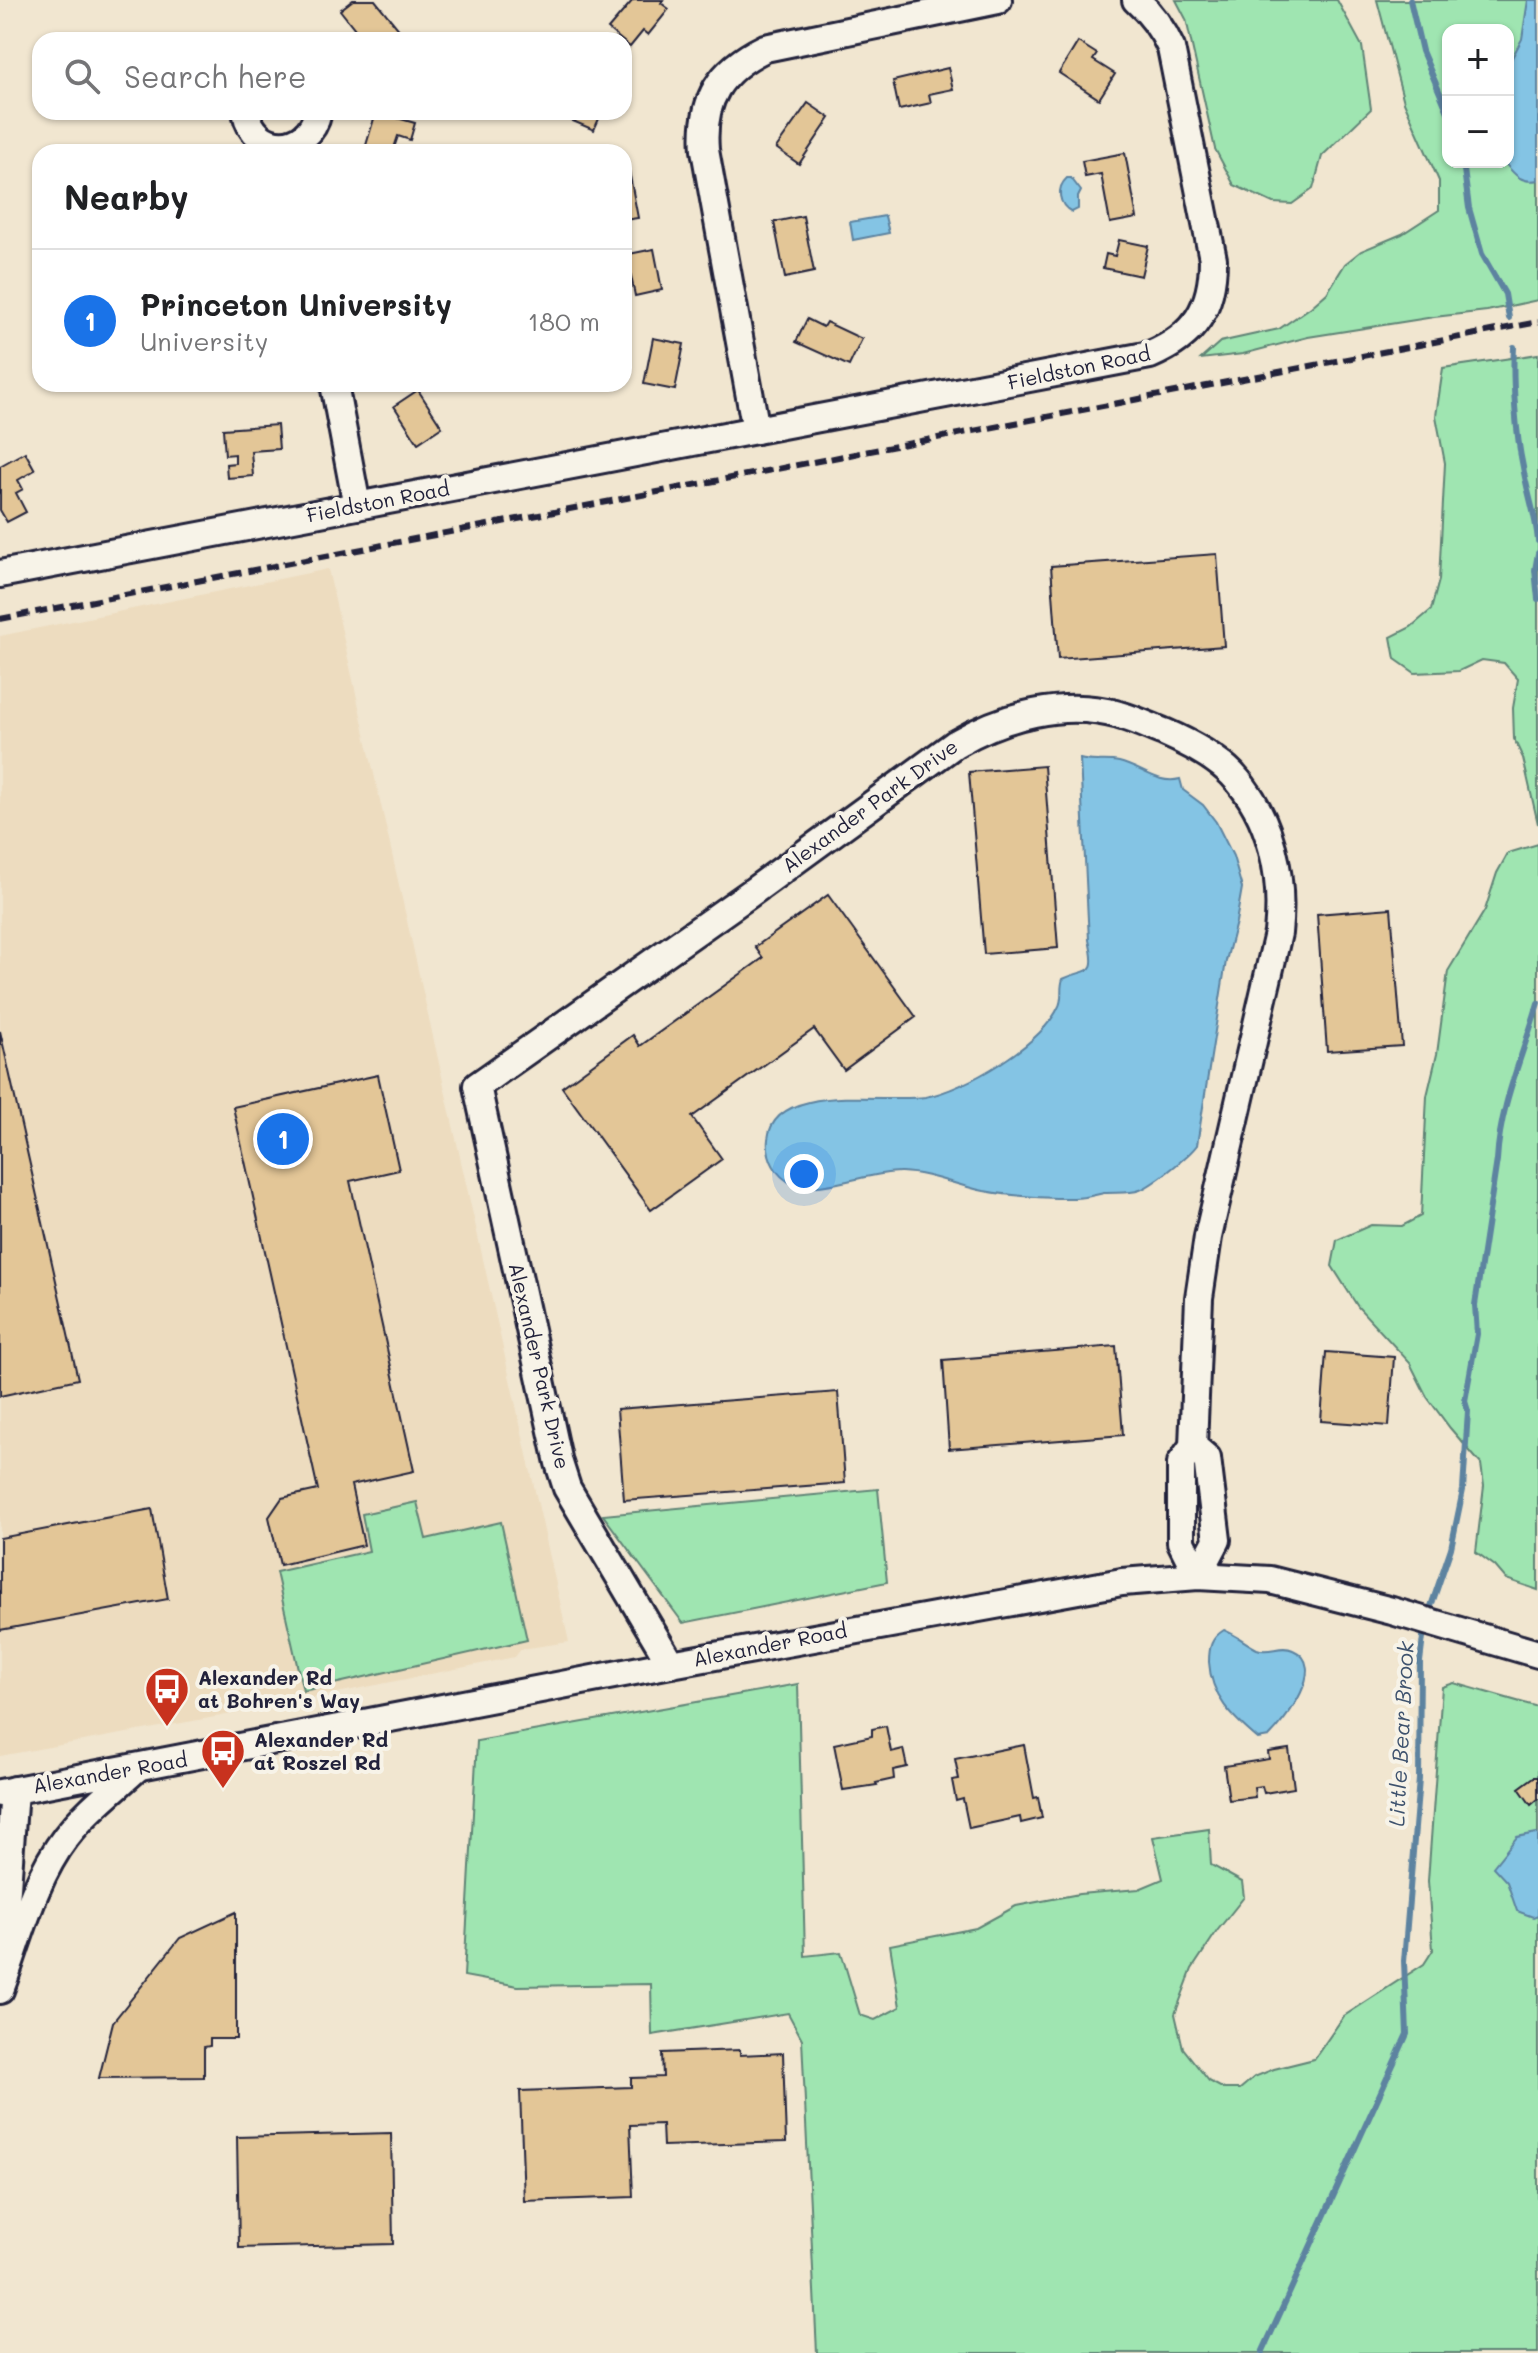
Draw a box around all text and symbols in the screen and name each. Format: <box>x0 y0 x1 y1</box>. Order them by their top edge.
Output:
map controls <box>1442 24 1514 168</box>
button: + <box>1442 24 1514 96</box>
search box <box>32 32 632 120</box>
icon: search <box>60 54 104 98</box>
text: Search here <box>124 56 307 96</box>
button: − <box>1442 96 1514 168</box>
text: Nearby <box>64 174 189 219</box>
text: Princeton University <box>140 284 452 324</box>
text: 1 <box>84 304 96 338</box>
text: 180 m <box>528 304 600 338</box>
text: University <box>140 324 268 358</box>
street label: Fieldston Road <box>1005 339 1152 395</box>
street label: Fieldston Road <box>304 474 451 528</box>
street label: Alexander Park Drive <box>776 733 962 878</box>
pin: 1 <box>257 1109 309 1169</box>
your location <box>784 1154 824 1194</box>
street label: Alexander Park Drive <box>504 1260 576 1472</box>
street label: Alexander Road <box>691 1616 849 1672</box>
water label: Little Bear Brook <box>1381 1639 1420 1827</box>
place label: Alexander Rd at Bohren's Way <box>198 1664 360 1713</box>
bus stop icon: Alexander Rd at Bohren's Way <box>143 1665 191 1728</box>
place label: Alexander Rd at Roszel Rd <box>254 1726 389 1775</box>
bus stop icon: Alexander Rd at Roszel Rd <box>199 1727 247 1790</box>
street label: Alexander Road <box>31 1746 189 1798</box>

